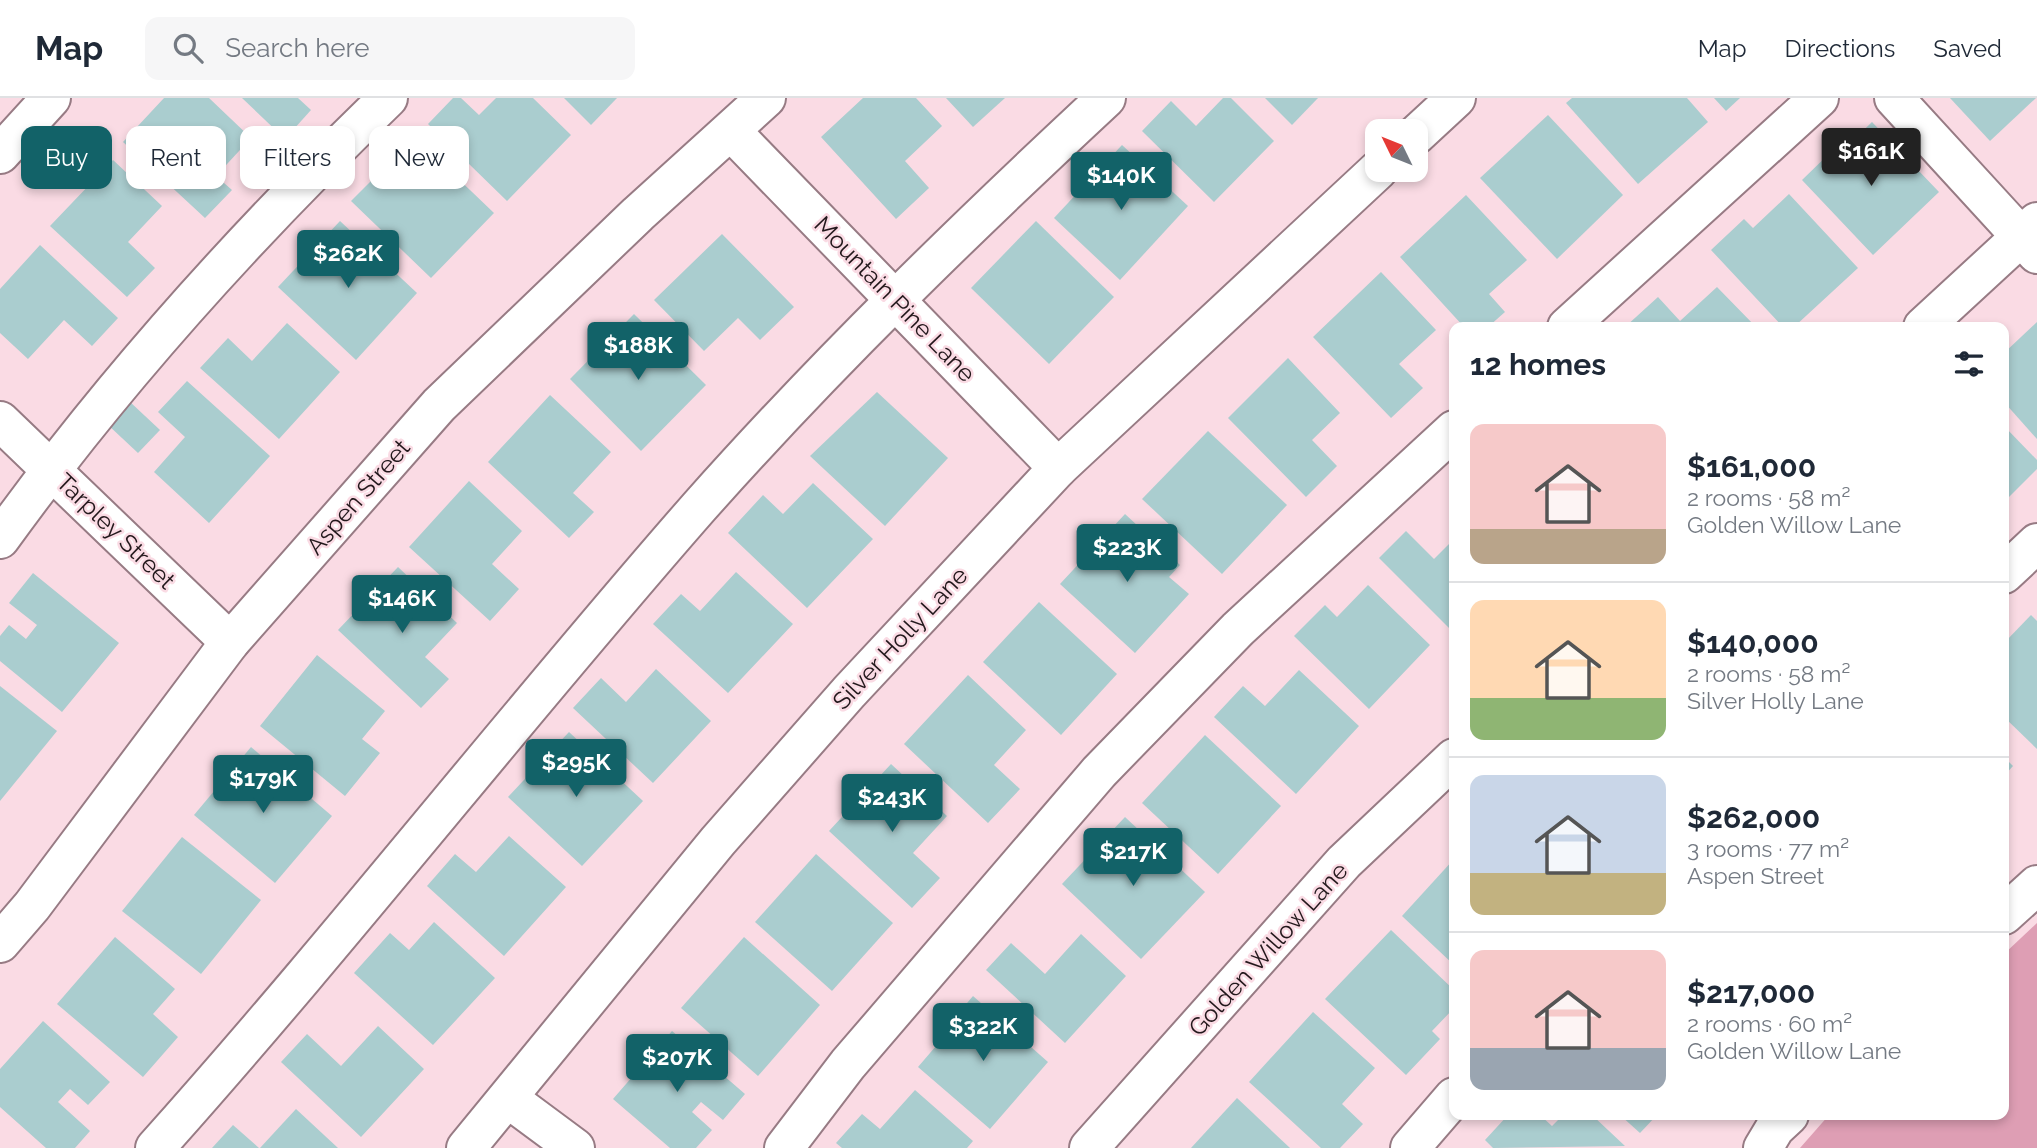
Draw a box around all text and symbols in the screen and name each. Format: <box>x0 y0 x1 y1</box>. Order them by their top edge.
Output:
search box <box>145 17 635 80</box>
text: Map <box>35 29 103 68</box>
icon: search <box>169 29 207 67</box>
text: Search here <box>225 33 370 63</box>
text: Map <box>1698 34 1747 63</box>
text: Directions <box>1785 34 1895 63</box>
text: Saved <box>1933 34 2002 63</box>
north arrow <box>1365 119 1428 182</box>
map controls <box>1365 119 1428 182</box>
chip: Buy <box>21 126 112 189</box>
chip: Rent <box>126 126 226 189</box>
chip: Filters <box>240 126 355 189</box>
chip: New <box>369 126 469 189</box>
pin: $161K <box>1822 129 1920 188</box>
text: $161K <box>1838 137 1904 164</box>
pin: $140K <box>1072 152 1170 212</box>
text: $140K <box>1087 161 1155 188</box>
street label: Mountain Pine Lane <box>808 210 982 388</box>
pin: $262K <box>299 230 397 290</box>
text: $262K <box>313 239 383 266</box>
pin: $188K <box>589 322 687 382</box>
text: $188K <box>603 331 673 358</box>
icon: filters <box>1950 345 1988 383</box>
text: 12 homes <box>1470 347 1606 382</box>
street label: Aspen Street <box>300 433 416 561</box>
text: $161,000 <box>1687 449 1816 484</box>
icon: home <box>1526 452 1610 536</box>
street label: Tarpley Street <box>51 467 181 595</box>
text: 2 rooms · 58 m² <box>1687 484 1850 511</box>
text: Golden Willow Lane <box>1687 511 1901 538</box>
pin: $223K <box>1078 524 1176 584</box>
text: $223K <box>1093 533 1161 560</box>
street label: Silver Holly Lane <box>827 561 973 715</box>
pin: $146K <box>353 575 451 635</box>
text: $146K <box>368 584 436 611</box>
text: $140,000 <box>1687 625 1819 660</box>
icon: home <box>1526 628 1610 712</box>
text: 2 rooms · 58 m² <box>1687 660 1850 687</box>
text: Silver Holly Lane <box>1687 687 1864 714</box>
pin: $295K <box>527 740 625 799</box>
text: $295K <box>541 748 611 775</box>
pin: $179K <box>214 756 312 815</box>
text: $179K <box>229 764 297 791</box>
pin: $243K <box>843 774 941 834</box>
text: $243K <box>858 783 926 810</box>
text: $262,000 <box>1687 800 1820 835</box>
icon: home <box>1526 803 1610 887</box>
pin: $217K <box>1084 828 1182 888</box>
text: 3 rooms · 77 m² <box>1687 835 1849 862</box>
text: $217K <box>1099 837 1167 864</box>
street label: Golden Willow Lane <box>1182 856 1354 1042</box>
text: Aspen Street <box>1687 862 1824 889</box>
text: $217,000 <box>1687 975 1815 1010</box>
icon: home <box>1526 978 1610 1062</box>
pin: $322K <box>934 1004 1032 1063</box>
text: 2 rooms · 60 m² <box>1687 1010 1852 1037</box>
text: $322K <box>949 1012 1017 1039</box>
pin: $207K <box>628 1034 726 1094</box>
text: Golden Willow Lane <box>1687 1037 1901 1064</box>
text: $207K <box>642 1043 712 1070</box>

